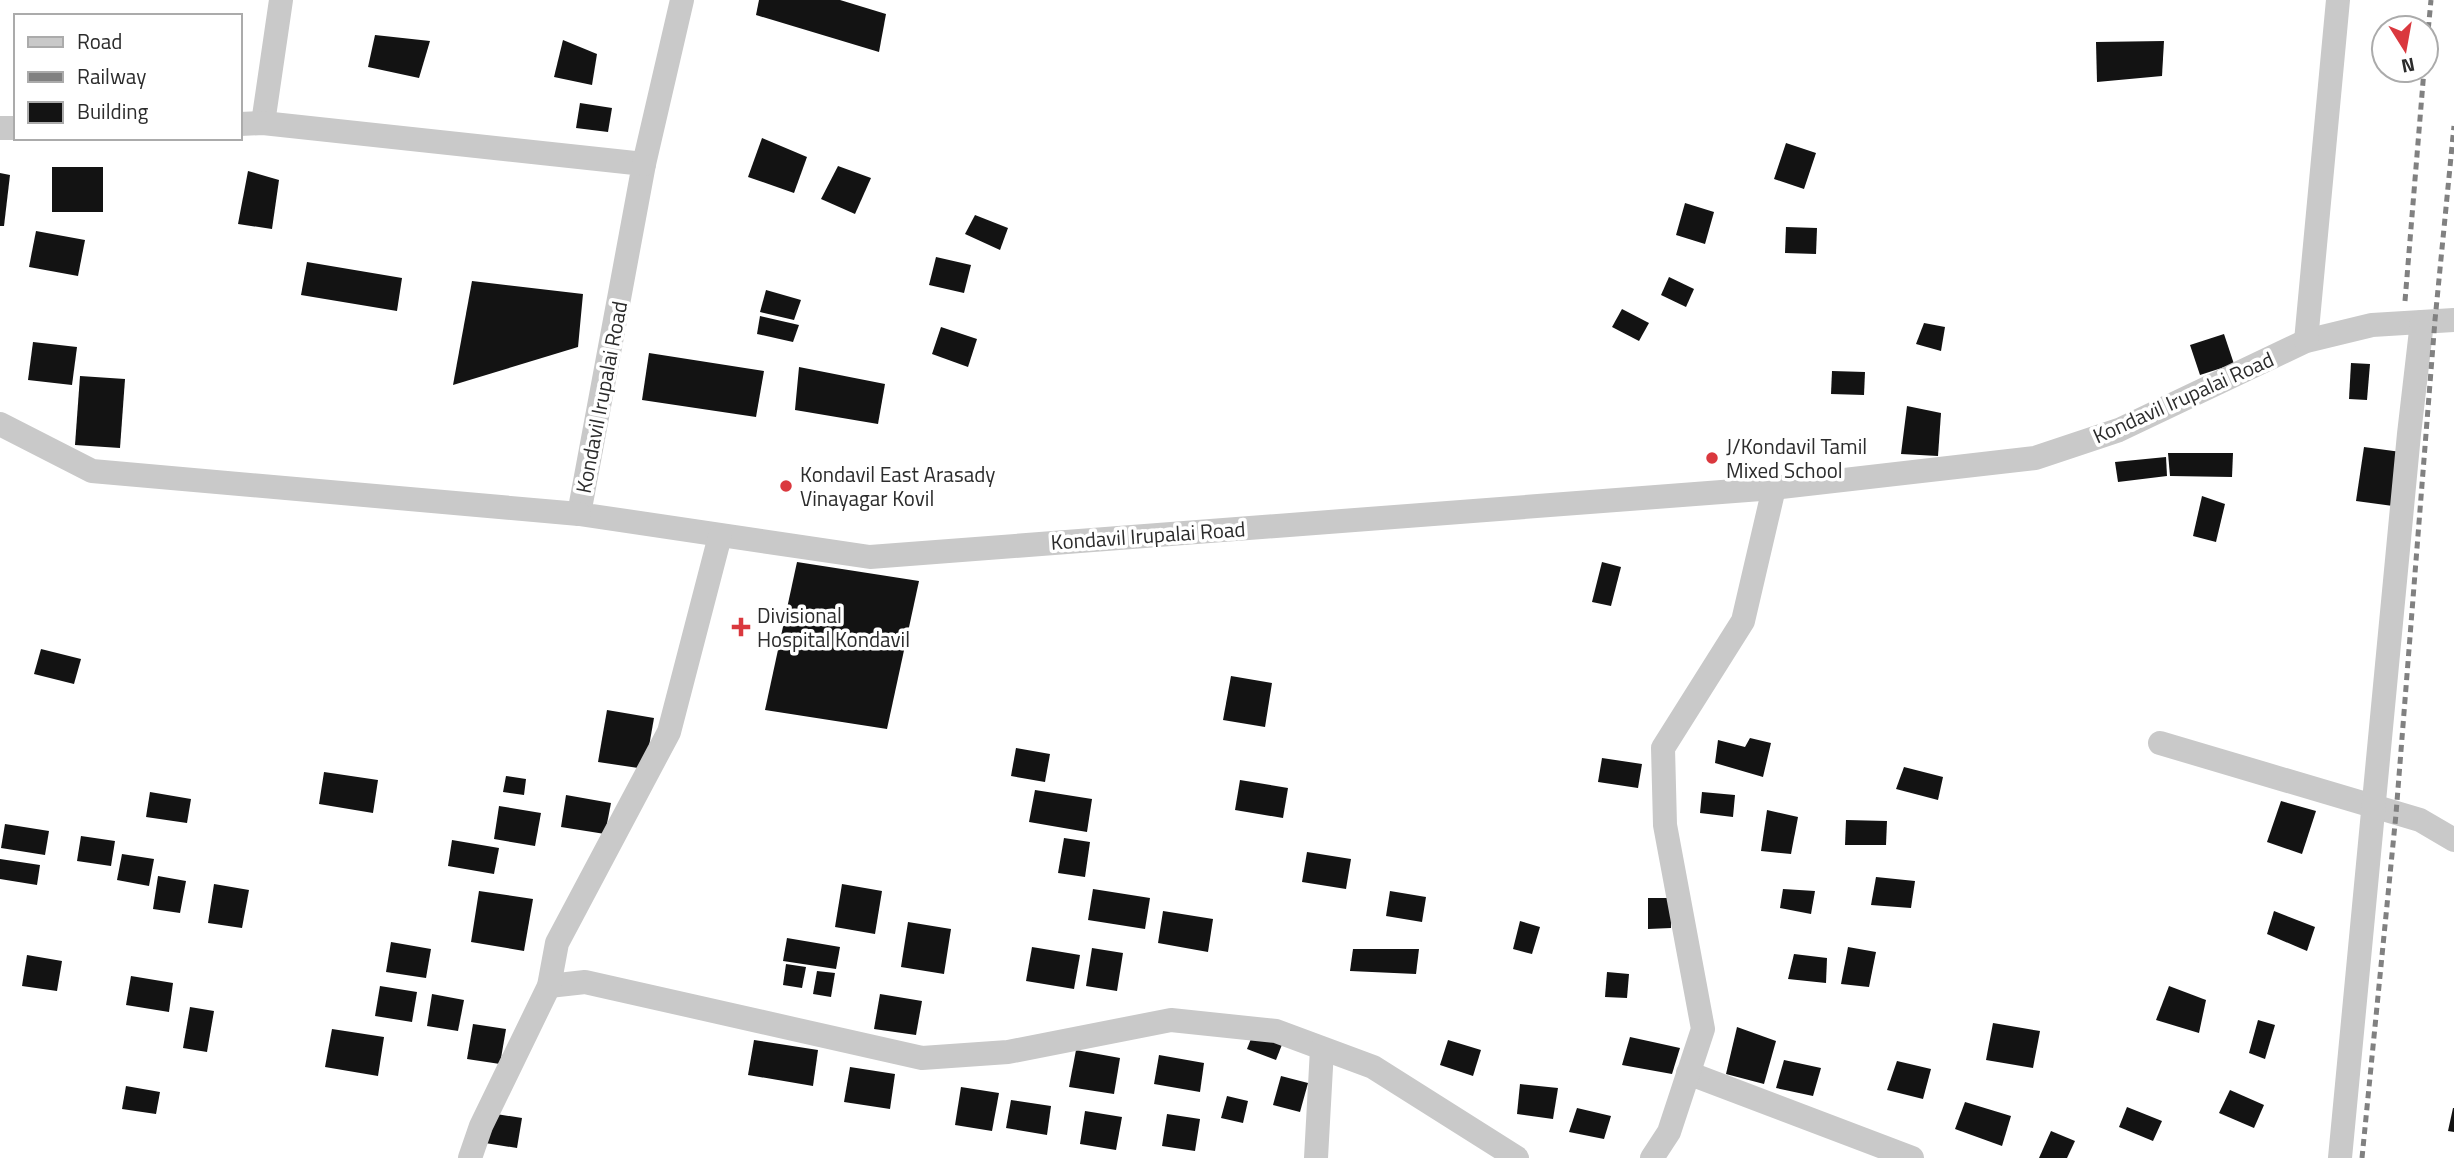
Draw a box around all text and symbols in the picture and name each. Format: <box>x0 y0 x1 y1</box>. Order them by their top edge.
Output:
legend <box>14 14 242 140</box>
north arrow <box>2370 14 2440 84</box>
text: Road <box>77 25 122 57</box>
text: N <box>2399 51 2418 82</box>
text: Railway <box>77 60 146 92</box>
text: Building <box>77 95 149 127</box>
street label: Kondavil Irupalai Road <box>567 298 635 496</box>
street label: Kondavil Irupalai Road <box>2087 343 2279 451</box>
place label: J/Kondavil Tamil Mixed School <box>1726 430 1867 486</box>
marker: J/Kondavil Tamil Mixed School <box>1704 450 1720 466</box>
place label: Kondavil East Arasady Vinayagar Kovil <box>800 458 995 514</box>
marker: Kondavil East Arasady Vinayagar Kovil <box>778 478 794 494</box>
street label: Kondavil Irupalai Road <box>1050 512 1246 558</box>
place label: Divisional Hospital Kondavil <box>757 599 910 655</box>
marker: Divisional Hospital Kondavil <box>731 617 751 637</box>

